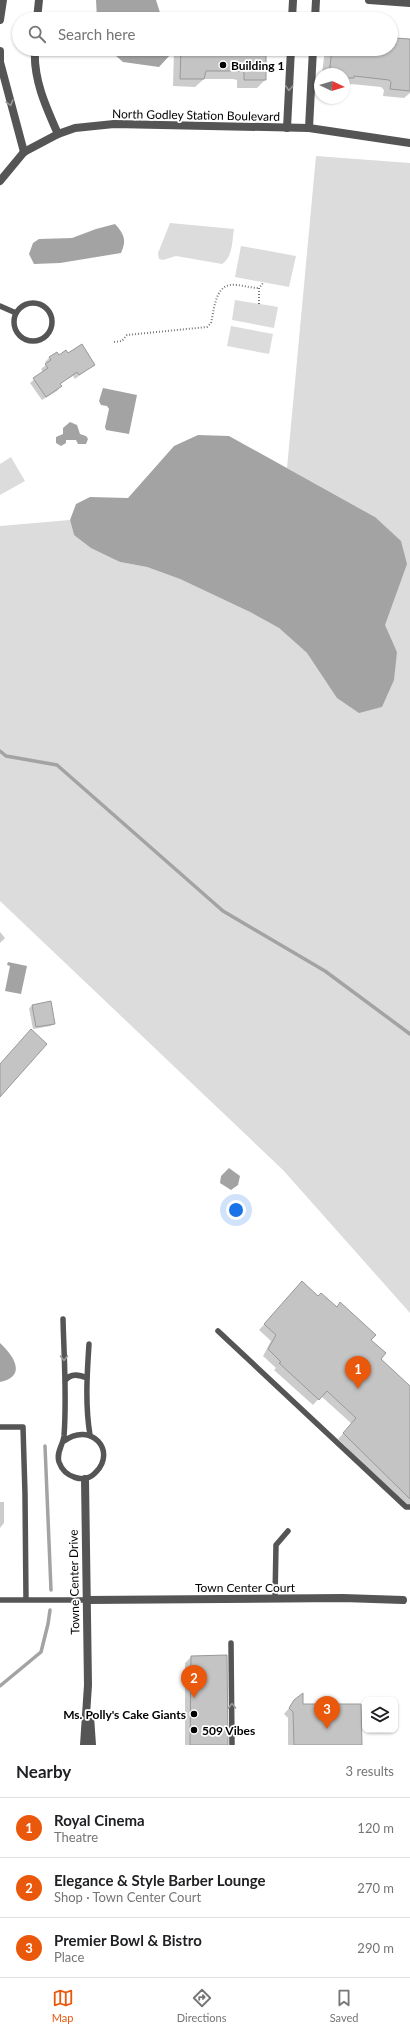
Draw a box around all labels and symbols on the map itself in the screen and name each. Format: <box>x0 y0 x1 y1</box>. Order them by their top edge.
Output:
place label: Building 1 <box>231 58 284 73</box>
marker: Building 1 <box>218 60 228 70</box>
north arrow <box>314 68 350 104</box>
one-way arrow <box>285 85 293 91</box>
one-way arrow <box>5 99 14 106</box>
street label: North Godley Station Boulevard <box>112 106 280 124</box>
your location <box>226 1200 246 1220</box>
one-way arrow <box>60 1355 68 1361</box>
pin: 1 <box>345 1356 371 1389</box>
street label: Towne Center Drive <box>66 1529 82 1635</box>
street label: Town Center Court <box>195 1580 296 1595</box>
pin: 2 <box>181 1665 207 1698</box>
pin: 3 <box>314 1696 340 1729</box>
one-way arrow <box>228 1703 236 1709</box>
place label: Ms. Polly's Cake Giants <box>63 1707 186 1722</box>
marker: Ms. Polly's Cake Giants <box>189 1709 199 1719</box>
place label: 509 Vibes <box>202 1723 255 1738</box>
marker: 509 Vibes <box>189 1725 199 1735</box>

